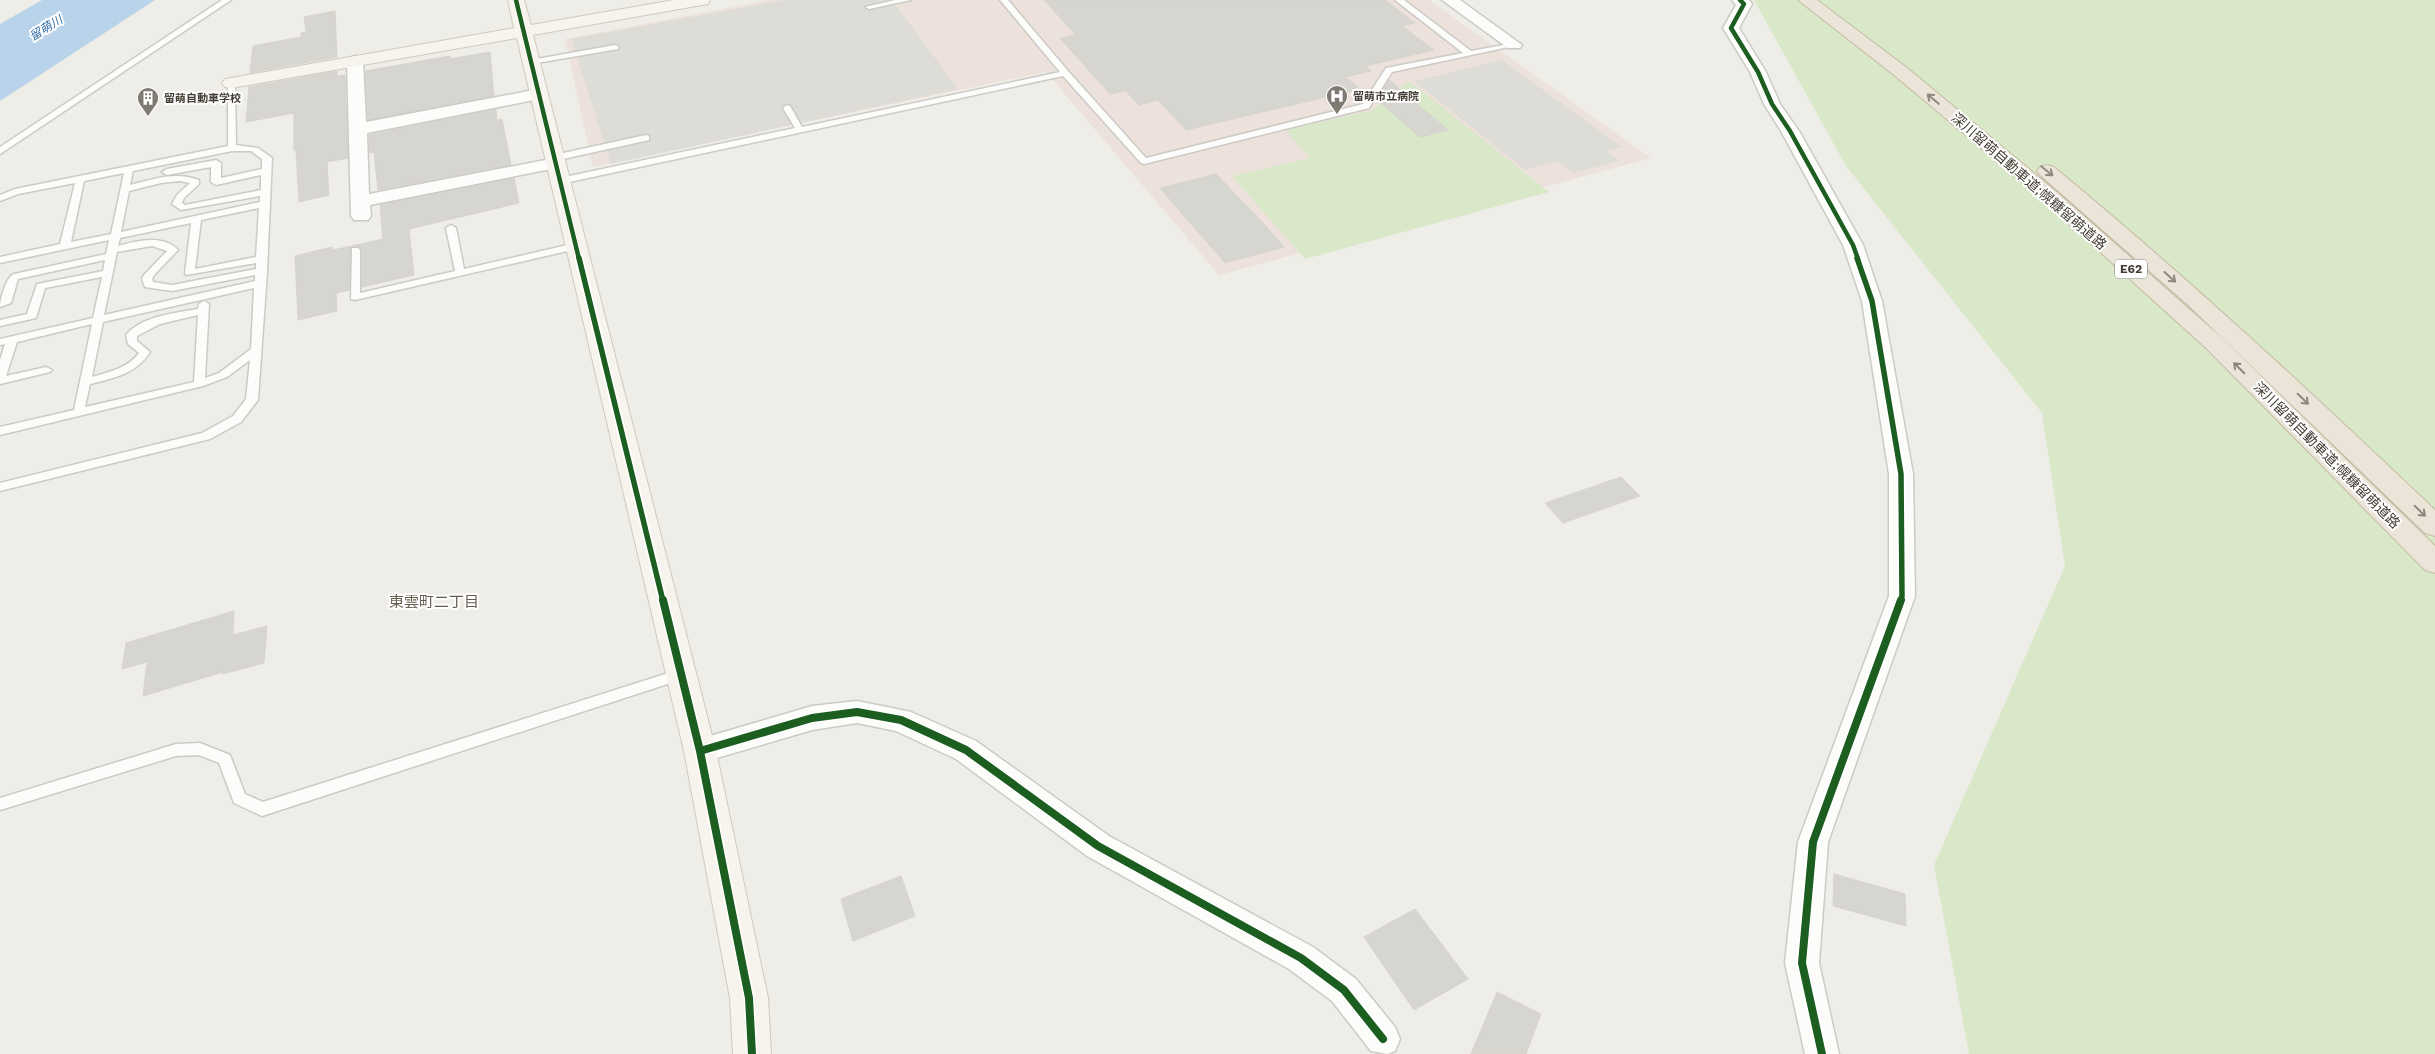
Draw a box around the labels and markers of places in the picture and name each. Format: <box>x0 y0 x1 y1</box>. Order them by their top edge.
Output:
hospital icon: 留萌市立病院 <box>1325 84 1349 115</box>
building icon: 留萌自動車学校 <box>136 86 160 117</box>
place label: 留萌市立病院 <box>1353 90 1419 103</box>
place label: 留萌自動車学校 <box>164 92 241 105</box>

